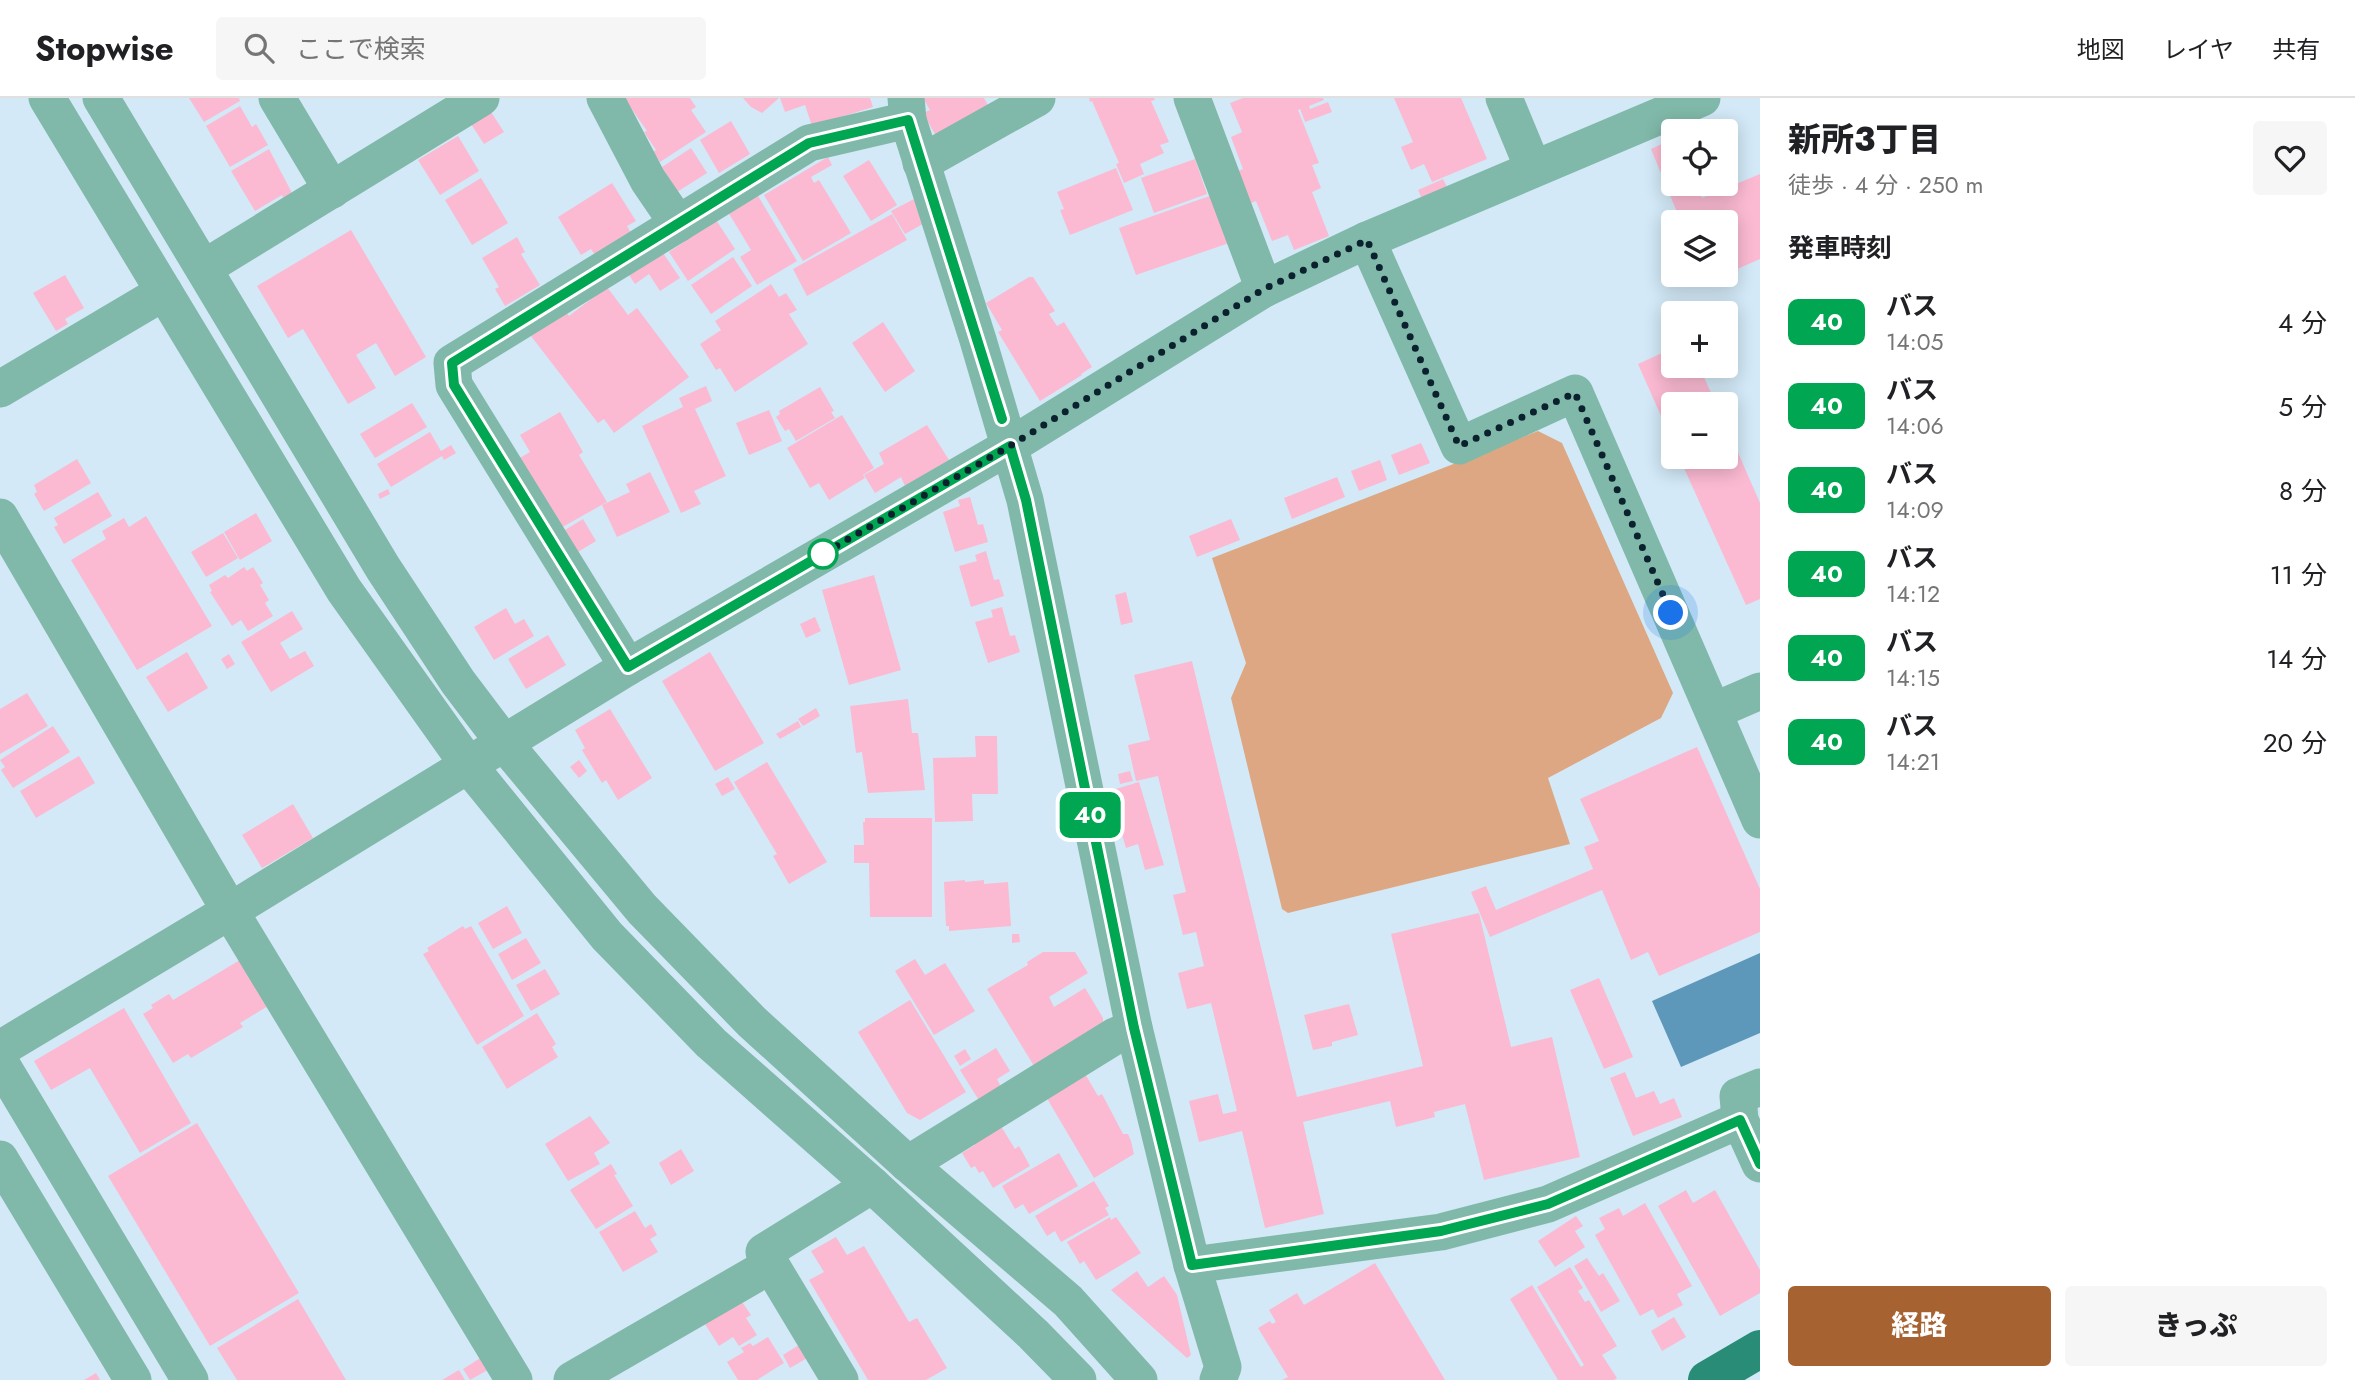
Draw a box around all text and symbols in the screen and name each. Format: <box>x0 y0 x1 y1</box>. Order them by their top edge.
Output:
search box <box>216 17 706 80</box>
text: Stopwise <box>35 25 174 72</box>
icon: search <box>240 29 278 67</box>
text: ここで検索 <box>296 30 426 68</box>
text: 地図 <box>2077 32 2125 67</box>
text: レイヤ <box>2163 32 2234 67</box>
text: 共有 <box>2272 32 2320 67</box>
text: 新所3丁目 <box>1788 116 1941 163</box>
map controls <box>1661 119 1738 469</box>
button: locate <box>1661 119 1738 196</box>
button: heart <box>2253 121 2327 195</box>
text: 徒歩 · 4 分 · 250 m <box>1788 168 1983 202</box>
button: layers <box>1661 210 1738 287</box>
text: 発車時刻 <box>1788 229 1892 267</box>
text: バス <box>1886 287 1938 325</box>
button: + <box>1661 301 1738 378</box>
text: 40 <box>1810 304 1843 339</box>
text: 4 分 <box>2278 304 2327 342</box>
text: 14:05 <box>1886 325 1943 359</box>
text: バス <box>1886 371 1938 409</box>
text: 40 <box>1810 388 1843 423</box>
text: 5 分 <box>2279 388 2327 426</box>
button: − <box>1661 392 1738 469</box>
text: 14:06 <box>1886 409 1944 443</box>
text: バス <box>1886 455 1938 493</box>
text: 40 <box>1810 472 1843 507</box>
text: 8 分 <box>2279 472 2327 510</box>
text: 14:09 <box>1886 493 1944 527</box>
unlabelled marker <box>808 539 838 569</box>
text: バス <box>1886 539 1938 577</box>
text: 40 <box>1810 556 1843 591</box>
text: 11 分 <box>2270 556 2327 594</box>
text: 14:12 <box>1886 577 1940 611</box>
your location <box>1653 595 1688 630</box>
text: バス <box>1886 623 1938 661</box>
text: 40 <box>1810 640 1843 675</box>
text: 14 分 <box>2266 640 2327 678</box>
text: 14:15 <box>1886 661 1940 695</box>
text: バス <box>1886 707 1938 745</box>
text: 40 <box>1810 724 1843 759</box>
text: 20 分 <box>2263 724 2327 762</box>
text: 14:21 <box>1886 745 1940 779</box>
line badge: 40 <box>1058 792 1122 838</box>
text: 40 <box>1074 797 1106 832</box>
button: 経路 <box>1788 1286 2051 1366</box>
button: きっぷ <box>2065 1286 2327 1366</box>

